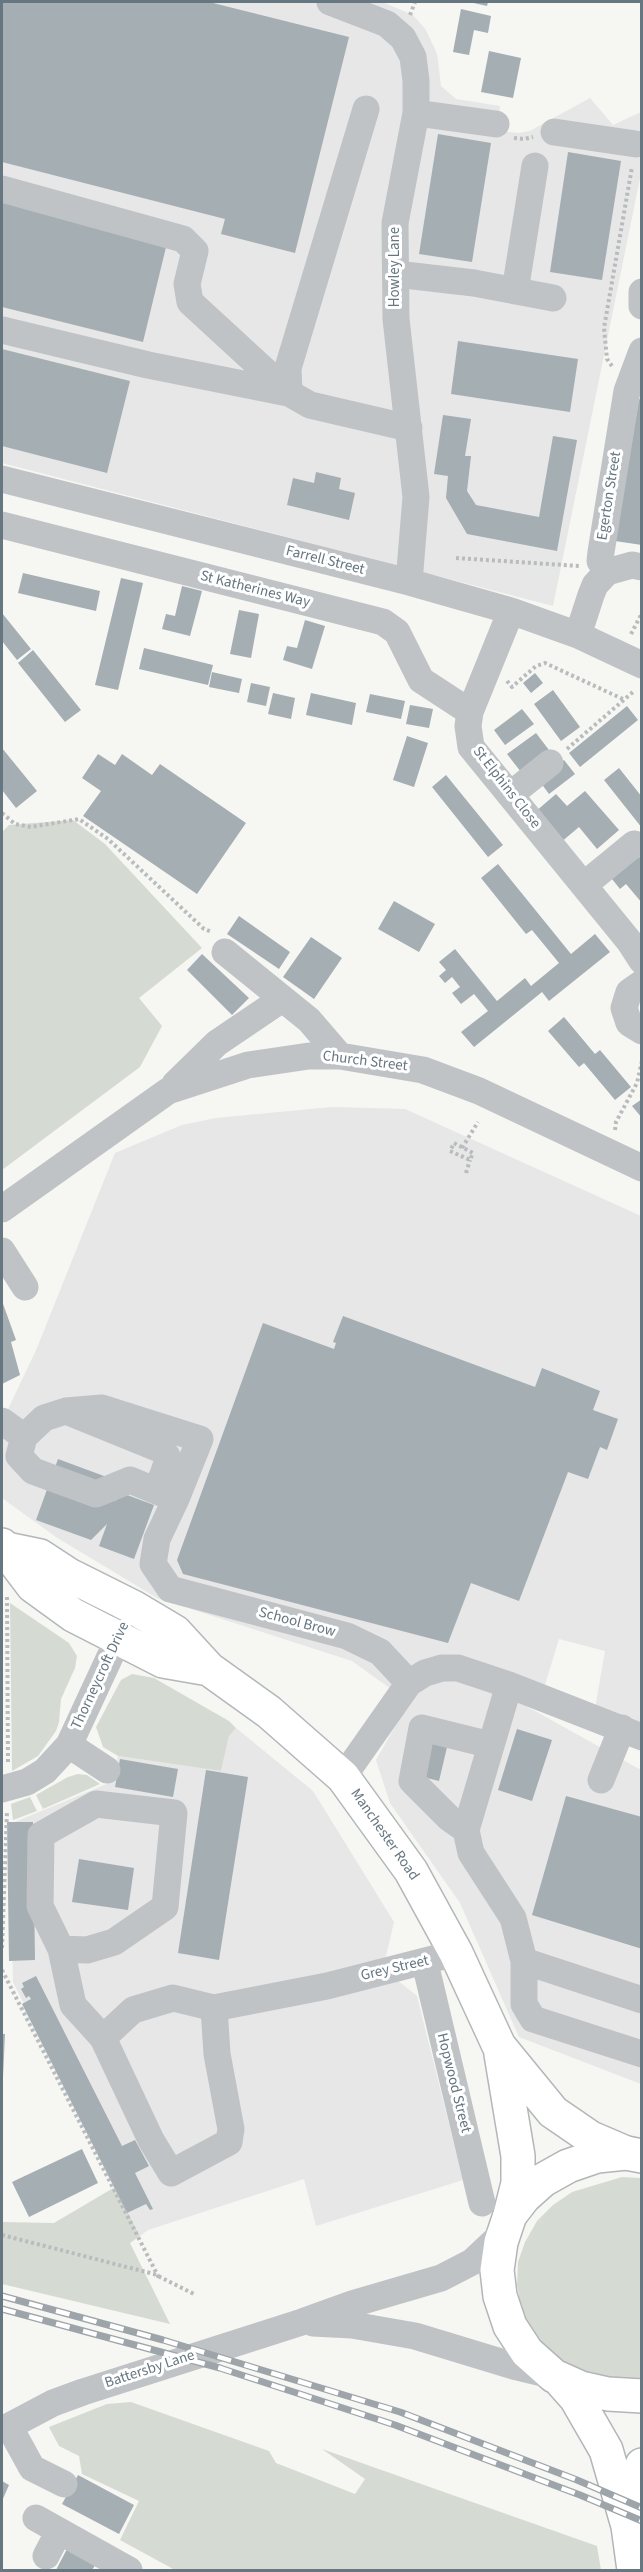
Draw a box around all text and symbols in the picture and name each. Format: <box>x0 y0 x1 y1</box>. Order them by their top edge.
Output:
street label: Howley Lane <box>387 227 405 307</box>
street label: Egerton Street <box>594 450 626 542</box>
street label: Farrell Street <box>284 543 366 579</box>
street label: St Katherines Way <box>198 568 312 612</box>
street label: St Elphins Close <box>468 743 544 833</box>
street label: Church Street <box>321 1048 409 1076</box>
street label: School Brow <box>257 1604 337 1642</box>
street label: Thorneycroft Drive <box>68 1619 134 1733</box>
street label: Manchester Road <box>346 1786 422 1884</box>
street label: Grey Street <box>359 1952 431 1986</box>
street label: Hopwood Street <box>432 2031 474 2135</box>
street label: Battersby Lane <box>103 2347 197 2393</box>

